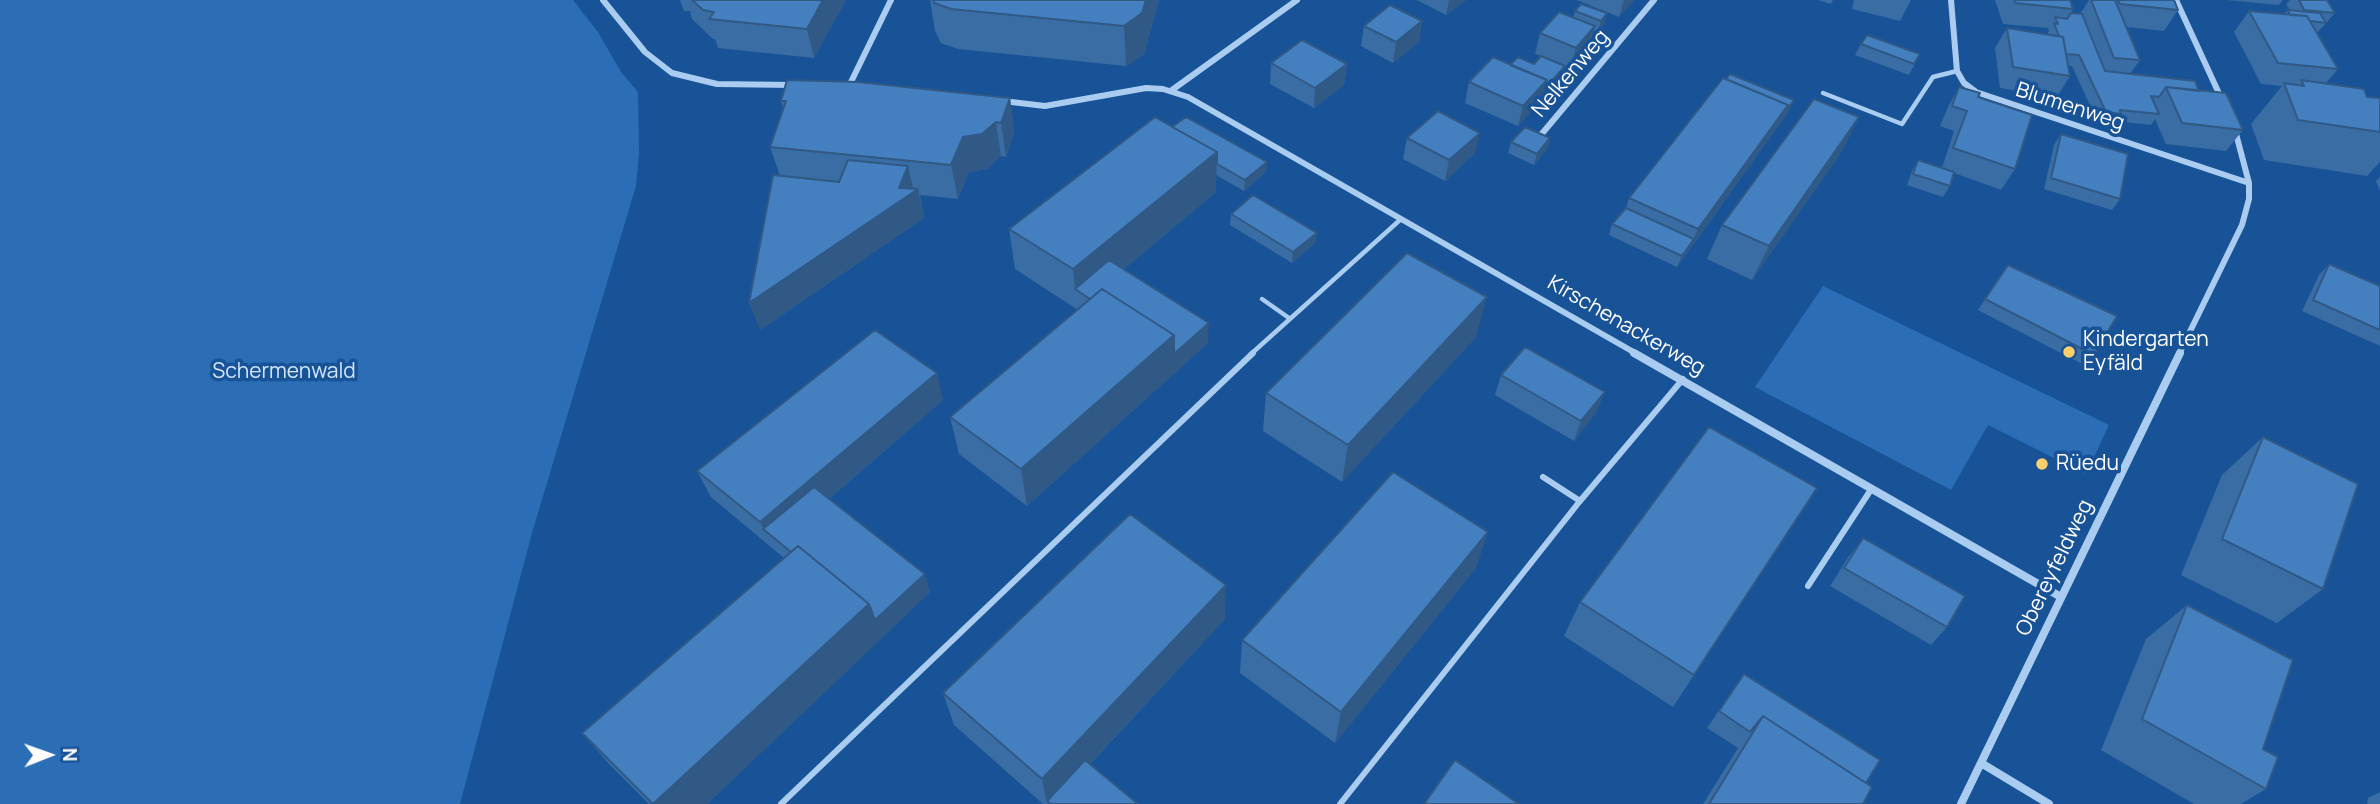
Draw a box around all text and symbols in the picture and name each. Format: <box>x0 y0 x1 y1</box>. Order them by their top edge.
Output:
street label: Nelkenweg <box>1527 25 1615 123</box>
street label: Blumenweg <box>2012 78 2128 136</box>
street label: Kirschenackerweg <box>1543 271 1709 381</box>
place label: Kindergarten Eyfäld <box>2083 327 2209 377</box>
marker: Kindergarten Eyfäld <box>2061 344 2077 360</box>
park label: Schermenwald <box>212 359 356 385</box>
place label: Rüedu <box>2056 451 2119 477</box>
marker: Rüedu <box>2034 456 2050 472</box>
street label: Obereyfeldweg <box>2011 496 2099 640</box>
north arrow <box>14 720 84 790</box>
text: N <box>57 748 83 762</box>

